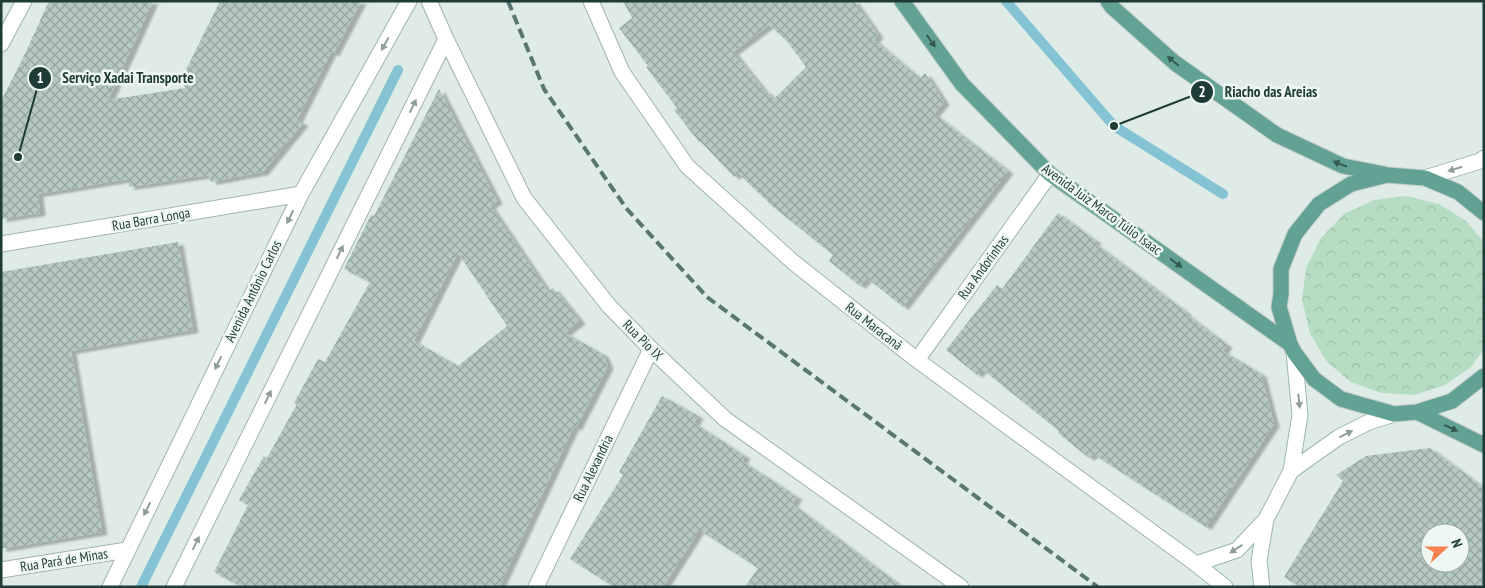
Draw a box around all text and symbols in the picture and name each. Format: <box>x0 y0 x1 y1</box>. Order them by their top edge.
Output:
one-way arrow <box>926 34 936 48</box>
one-way arrow <box>381 37 390 50</box>
one-way arrow <box>1167 55 1179 67</box>
callout: Serviço Xadai Transporte <box>27 63 204 93</box>
text: 1 <box>36 68 44 87</box>
text: Serviço Xadai Transporte <box>62 68 194 87</box>
callout: Riacho das Areias <box>1190 77 1328 107</box>
text: 2 <box>1198 82 1206 101</box>
text: Riacho das Areias <box>1225 82 1317 101</box>
one-way arrow <box>409 99 417 113</box>
street label: Avenida Juiz Marco Túlio Isaac <box>1038 159 1166 259</box>
one-way arrow <box>1332 160 1347 168</box>
one-way arrow <box>1447 165 1462 173</box>
street label: Rua Barra Longa <box>111 203 191 235</box>
one-way arrow <box>286 209 294 224</box>
street label: Rua Andorinhas <box>954 231 1013 303</box>
street label: Avenida Antônio Carlos <box>221 237 286 345</box>
one-way arrow <box>336 245 344 259</box>
one-way arrow <box>1169 258 1182 268</box>
street label: Rua Maracanã <box>842 298 906 354</box>
street label: Rua Pio IX <box>619 316 667 364</box>
one-way arrow <box>214 355 223 370</box>
one-way arrow <box>264 390 272 405</box>
one-way arrow <box>1295 393 1303 409</box>
one-way arrow <box>1444 424 1458 432</box>
one-way arrow <box>1338 430 1353 438</box>
street label: Rua Alexandria <box>569 431 617 505</box>
one-way arrow <box>143 501 151 516</box>
north arrow <box>1420 523 1470 573</box>
one-way arrow <box>192 536 200 550</box>
text: N <box>1447 537 1467 550</box>
street label: Rua Pará de Minas <box>19 544 109 576</box>
one-way arrow <box>1229 544 1243 553</box>

